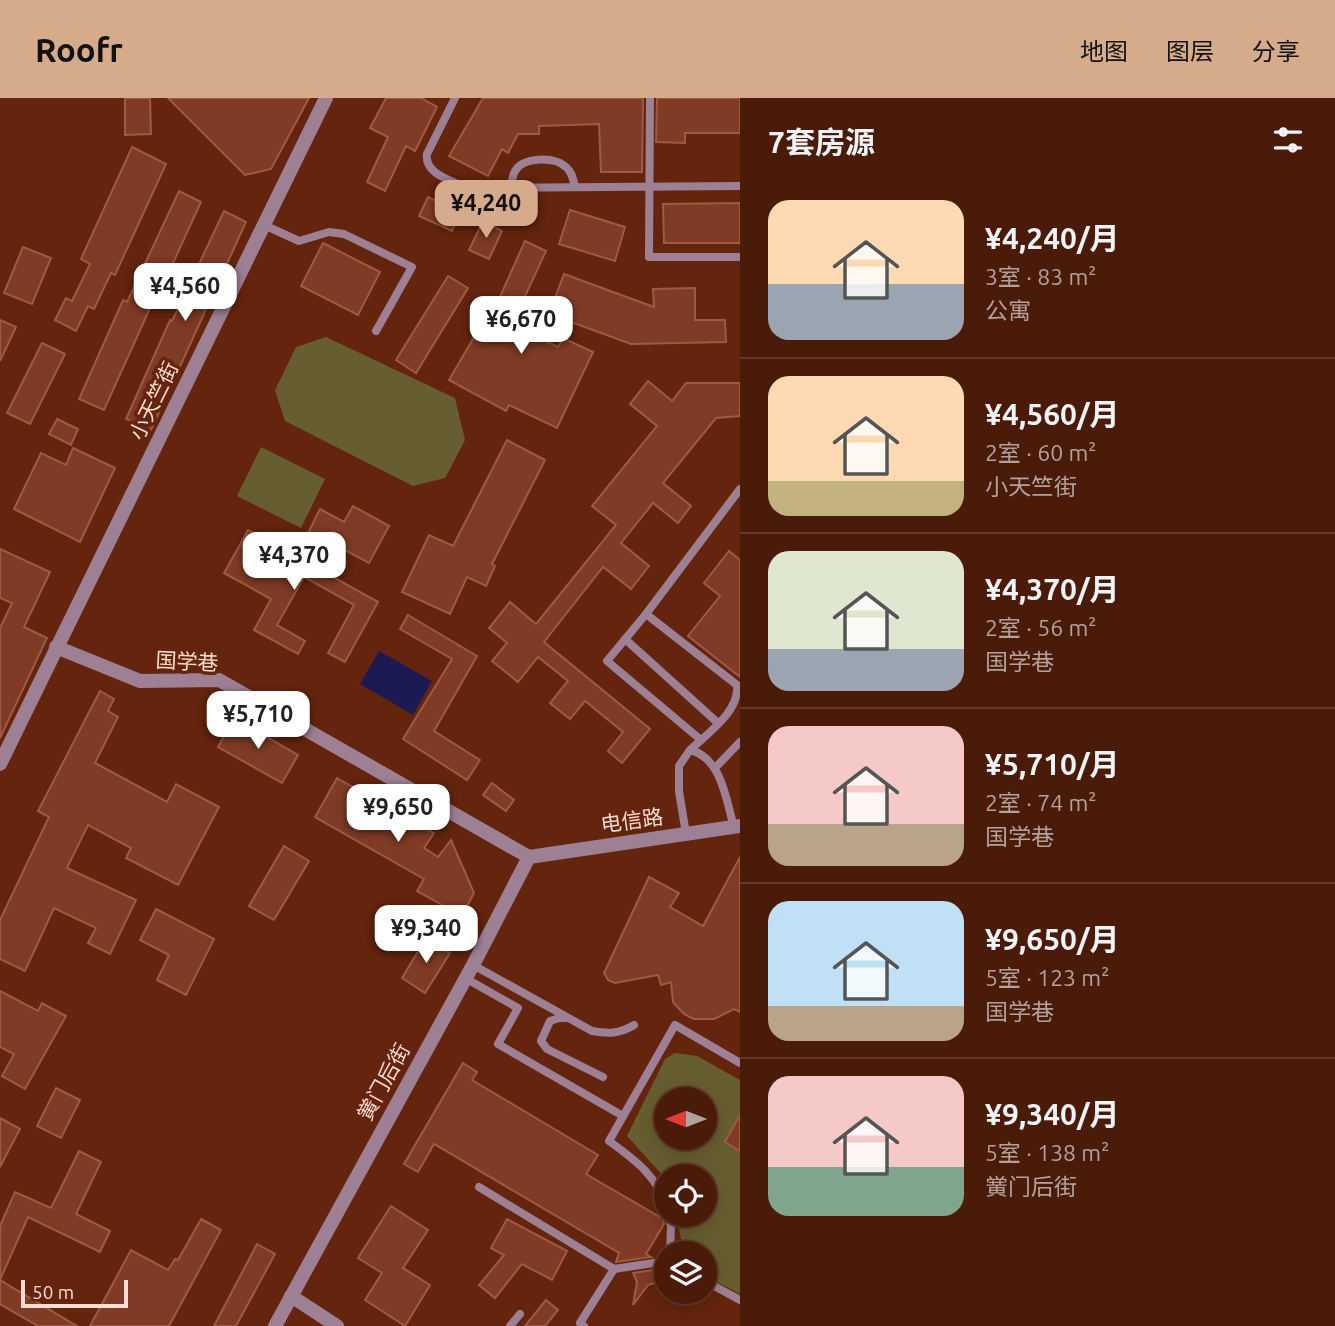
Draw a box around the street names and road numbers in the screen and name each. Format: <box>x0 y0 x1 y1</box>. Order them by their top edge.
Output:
street label: 小天竺街 <box>124 358 182 444</box>
street label: 国学巷 <box>155 647 219 675</box>
street label: 电信路 <box>599 804 665 836</box>
street label: 黉门后街 <box>352 1039 414 1124</box>

